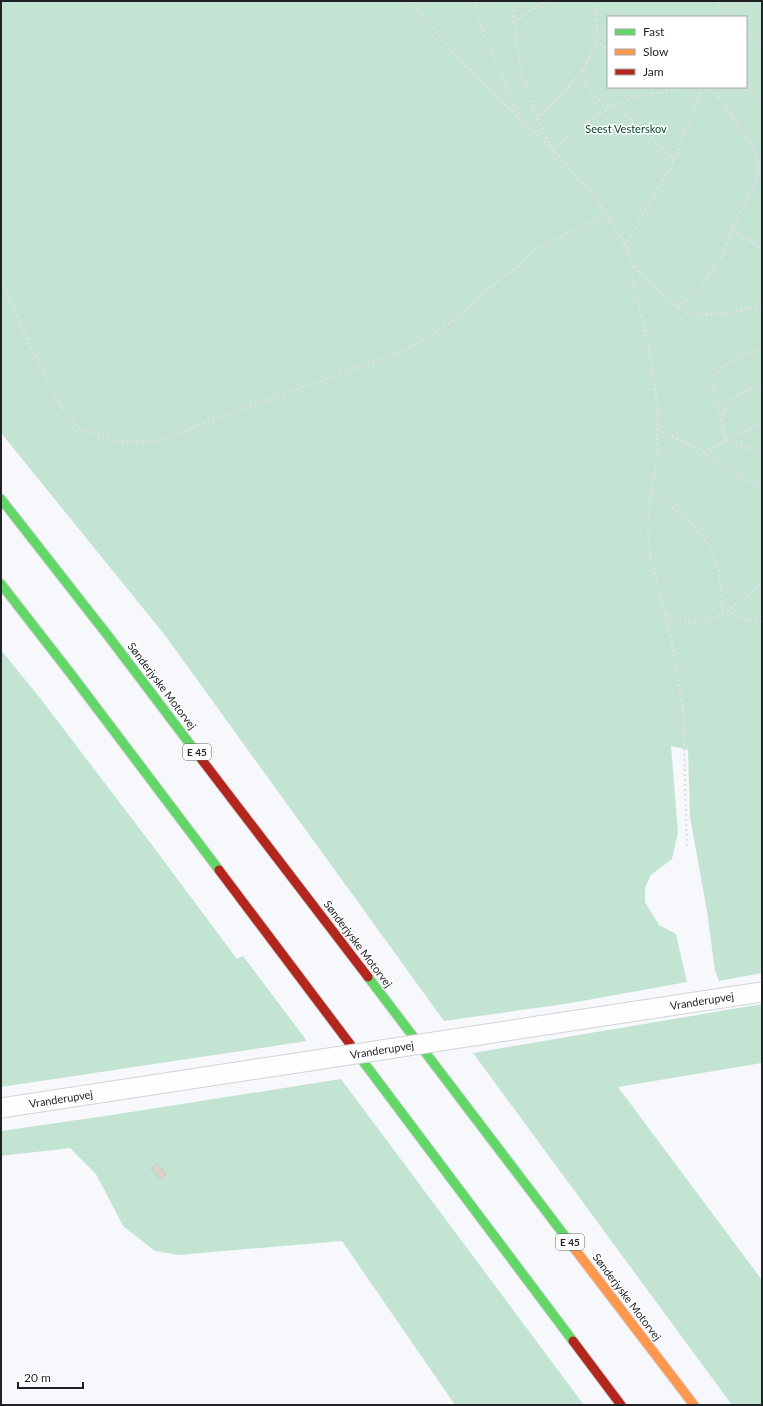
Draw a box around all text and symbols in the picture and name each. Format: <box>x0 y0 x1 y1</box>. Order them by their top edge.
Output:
legend <box>607 16 747 88</box>
text: Fast <box>643 24 665 39</box>
text: Slow <box>643 44 669 59</box>
text: Jam <box>643 64 664 79</box>
park label: Seest Vesterskov <box>585 122 667 135</box>
street label: Sønderjyske Motorvej <box>125 640 200 732</box>
road number: E 45 <box>183 744 211 760</box>
street label: Sønderjyske Motorvej <box>321 898 396 990</box>
street label: Vranderupvej <box>669 989 735 1012</box>
street label: Vranderupvej <box>349 1038 415 1061</box>
street label: Vranderupvej <box>28 1087 94 1110</box>
road number: E 45 <box>556 1234 584 1250</box>
street label: Sønderjyske Motorvej <box>590 1251 665 1343</box>
scale bar <box>18 1364 83 1390</box>
text: 20 m <box>24 1370 51 1385</box>

